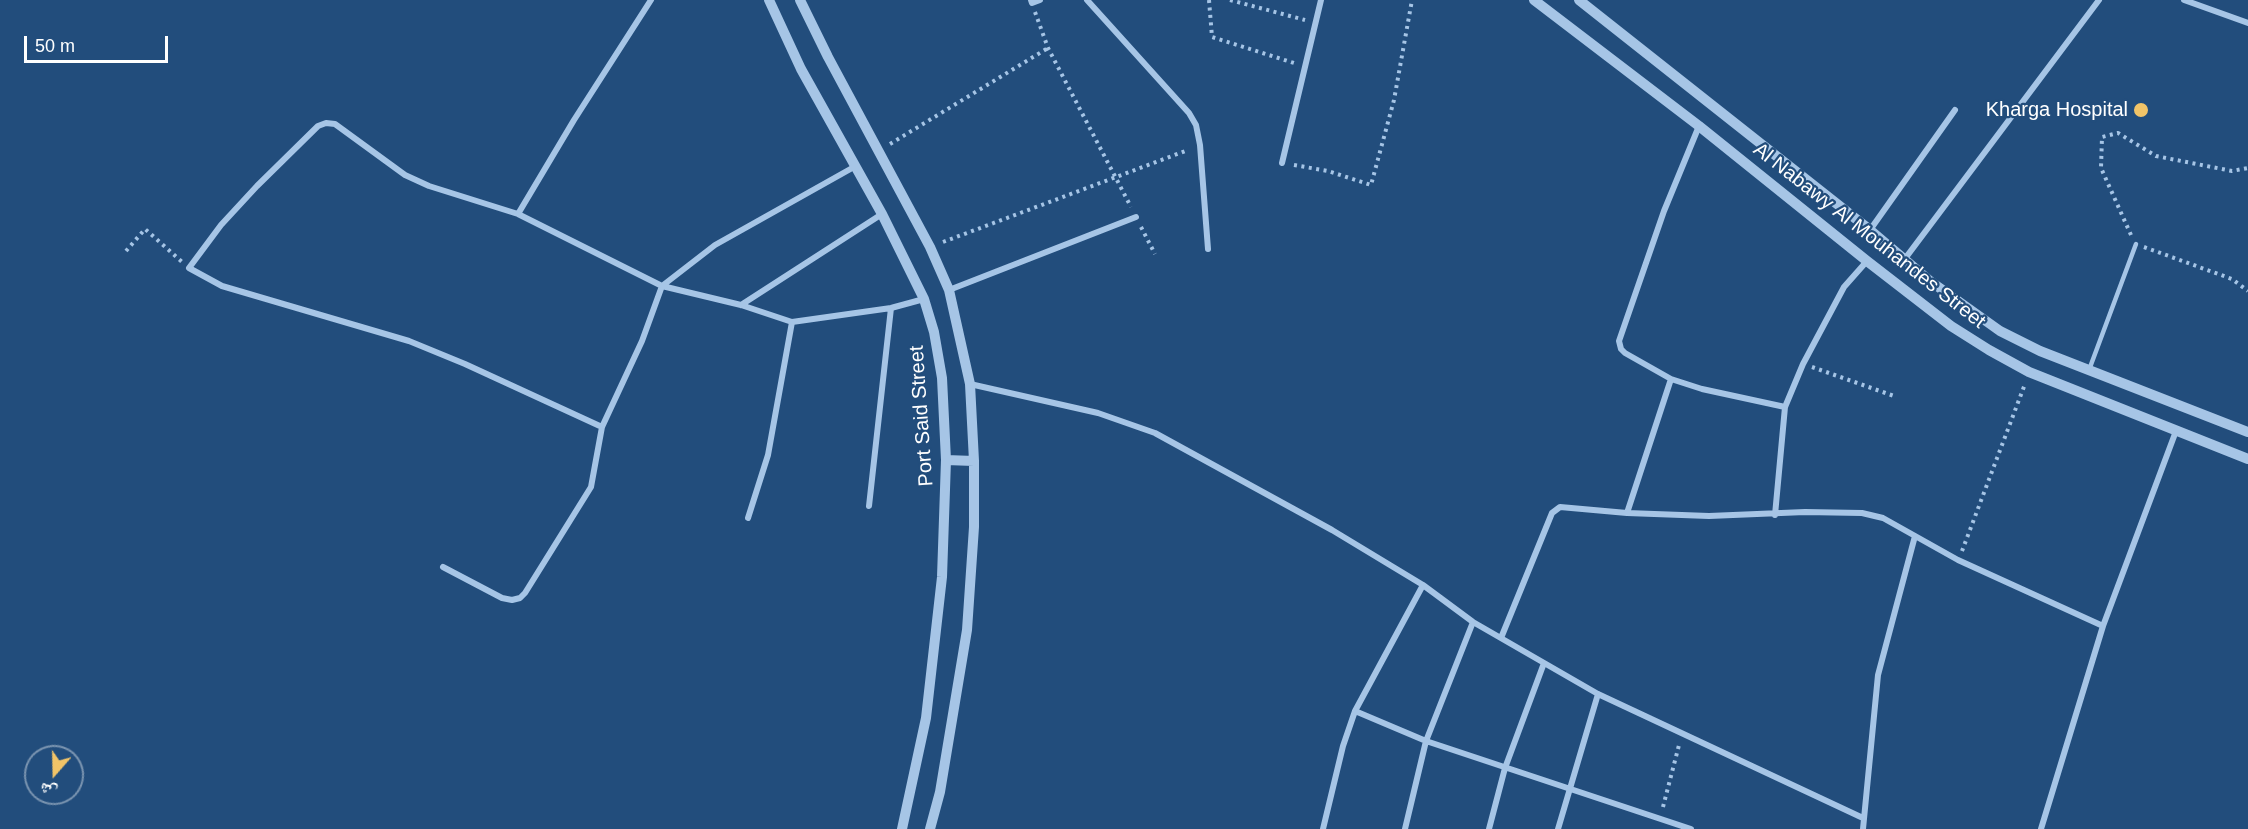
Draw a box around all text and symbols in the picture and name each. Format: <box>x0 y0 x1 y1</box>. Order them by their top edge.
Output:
scale bar <box>27 24 171 62</box>
text: 50 m <box>35 36 75 56</box>
place label: Kharga Hospital <box>1986 98 2128 122</box>
marker: Kharga Hospital <box>2132 101 2150 119</box>
street label: Al Nabawy Al Mouhandes Street <box>1748 138 1990 334</box>
street label: Port Said Street <box>905 345 939 487</box>
north arrow <box>24 745 84 805</box>
text: ش <box>37 780 59 801</box>

